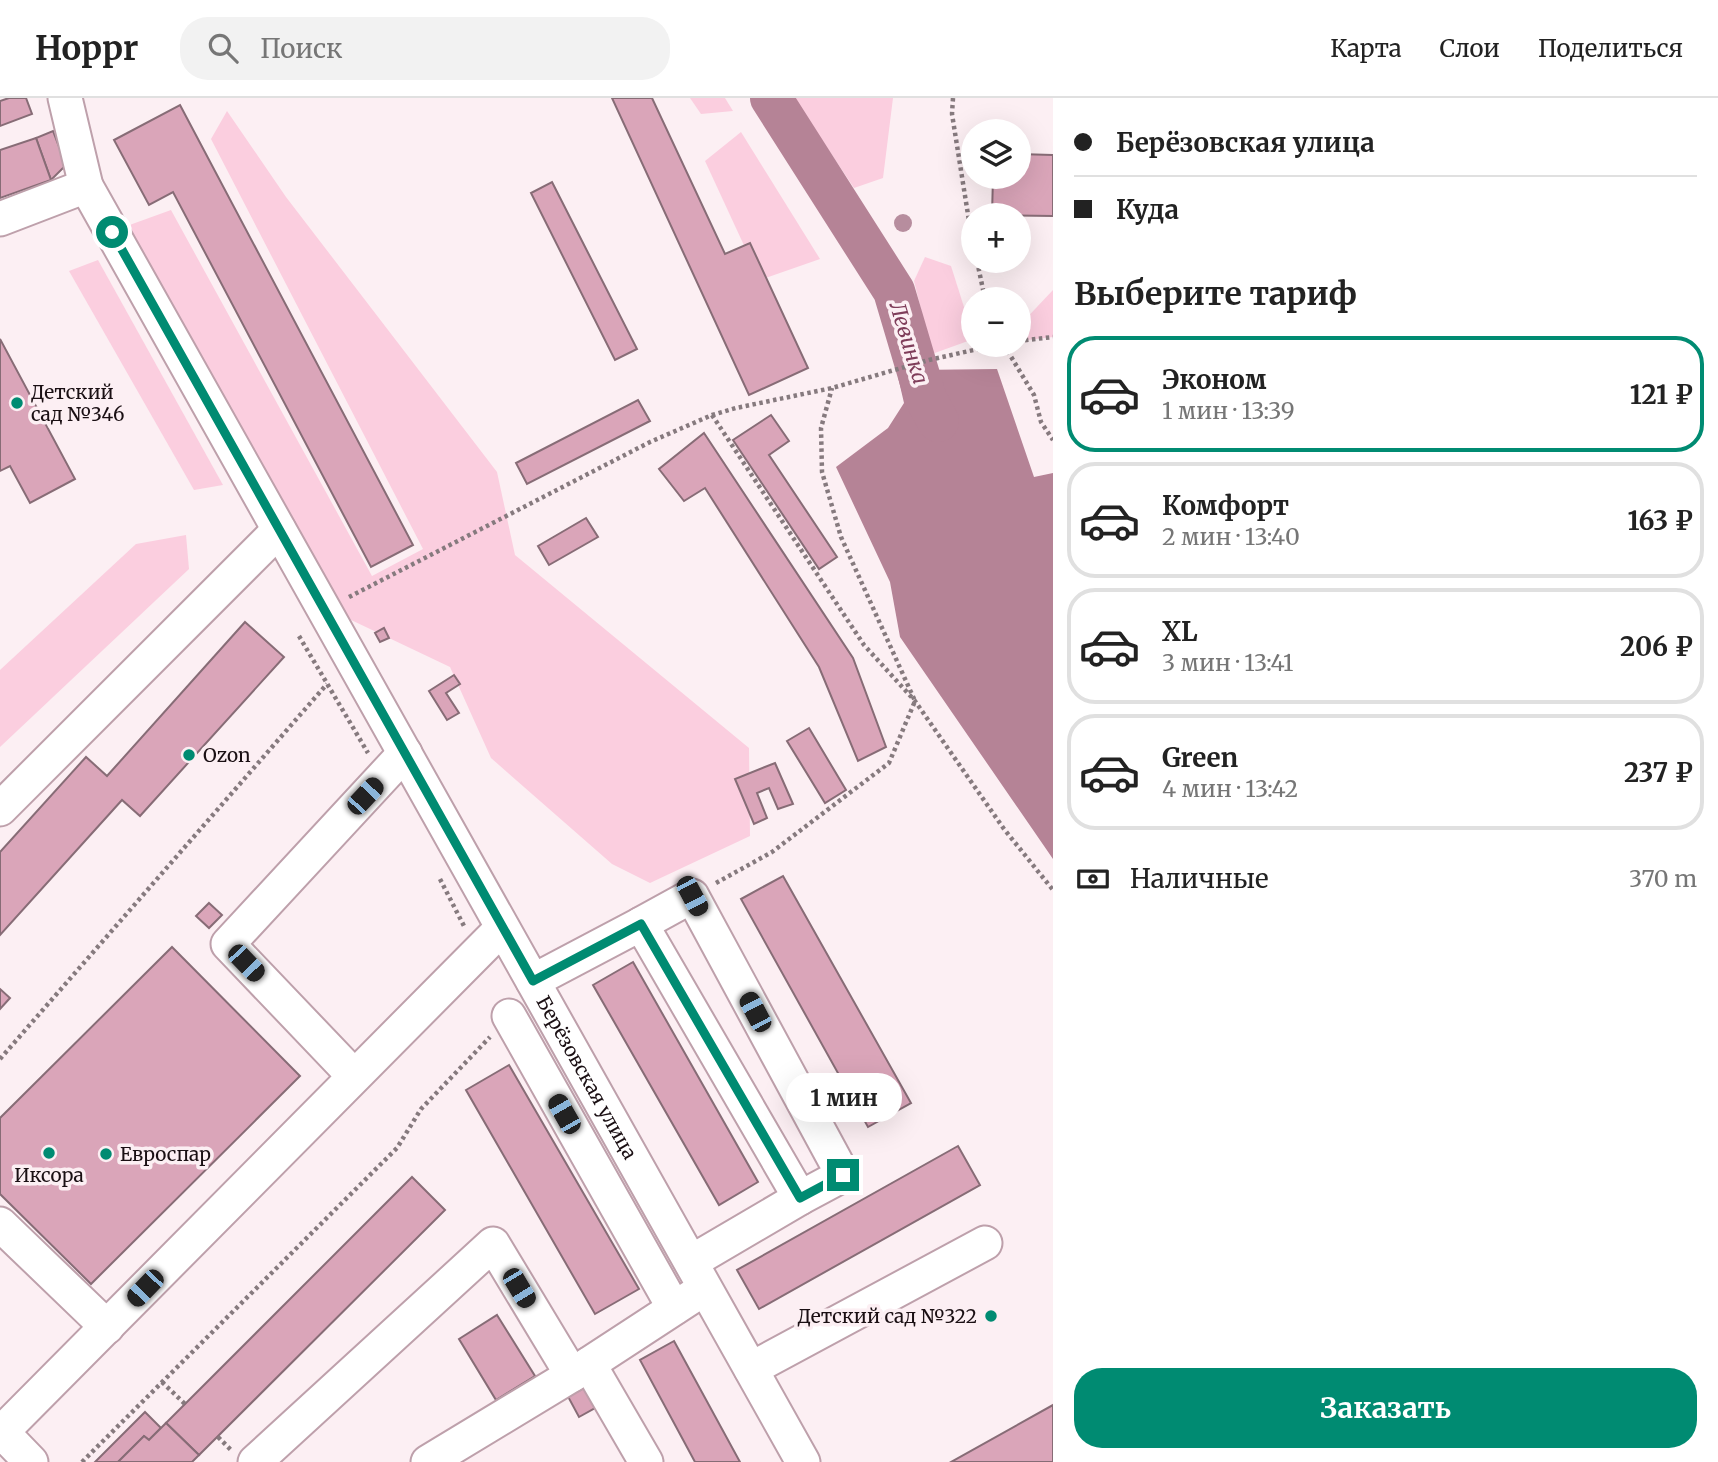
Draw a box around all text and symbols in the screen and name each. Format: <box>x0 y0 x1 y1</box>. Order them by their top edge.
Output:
search box <box>180 17 670 80</box>
text: Hoppr <box>35 28 138 69</box>
icon: search <box>204 29 242 67</box>
text: Поиск <box>260 32 342 65</box>
text: Карта <box>1330 33 1402 64</box>
text: Слои <box>1440 33 1500 64</box>
text: Поделиться <box>1538 33 1683 64</box>
map controls <box>961 119 1031 357</box>
button: layers <box>961 119 1031 189</box>
text: Берёзовская улица <box>1116 126 1375 159</box>
text: Куда <box>1116 193 1179 226</box>
button: + <box>961 203 1031 273</box>
route start <box>96 216 128 248</box>
text: Выберите тариф <box>1074 274 1357 314</box>
button: − <box>961 287 1031 357</box>
water label: Левинка <box>883 298 934 387</box>
icon: car <box>1078 363 1141 426</box>
text: Эконом <box>1162 363 1267 396</box>
text: 121 ₽ <box>1630 378 1693 411</box>
place label: Детский сад №346 <box>31 380 125 426</box>
marker: Детский сад №346 <box>9 395 25 411</box>
text: 1 мин · 13:39 <box>1162 396 1295 425</box>
icon: car <box>1078 489 1141 552</box>
text: Комфорт <box>1162 489 1289 522</box>
text: 163 ₽ <box>1627 504 1693 537</box>
text: 2 мин · 13:40 <box>1162 522 1300 551</box>
icon: car <box>1078 615 1141 678</box>
text: XL <box>1162 615 1198 648</box>
text: 206 ₽ <box>1620 630 1693 663</box>
text: 3 мин · 13:41 <box>1162 648 1294 677</box>
icon: car <box>1078 741 1141 804</box>
text: Green <box>1162 741 1238 774</box>
place label: Ozon <box>203 743 251 767</box>
marker: Ozon <box>181 747 197 763</box>
text: 237 ₽ <box>1624 756 1693 789</box>
car <box>343 773 388 819</box>
text: 4 мин · 13:42 <box>1162 774 1298 803</box>
icon: cash <box>1074 860 1112 898</box>
text: Наличные <box>1130 862 1268 895</box>
text: 370 m <box>1629 864 1697 893</box>
car <box>673 873 712 919</box>
car <box>224 941 269 985</box>
car <box>736 989 775 1035</box>
street label: Берёзовская улица <box>531 992 642 1163</box>
callout: 1 мин <box>785 1074 901 1122</box>
text: 1 мин <box>810 1083 878 1112</box>
car <box>545 1091 584 1137</box>
place label: Евроспар <box>120 1142 211 1166</box>
marker: Иксора <box>41 1145 57 1161</box>
marker: Евроспар <box>98 1146 114 1162</box>
route end <box>827 1159 859 1191</box>
place label: Иксора <box>14 1163 84 1187</box>
car <box>500 1265 539 1311</box>
car <box>123 1266 168 1310</box>
place label: Детский сад №322 <box>797 1304 977 1328</box>
marker: Детский сад №322 <box>983 1308 999 1324</box>
button: Заказать <box>1074 1368 1697 1448</box>

